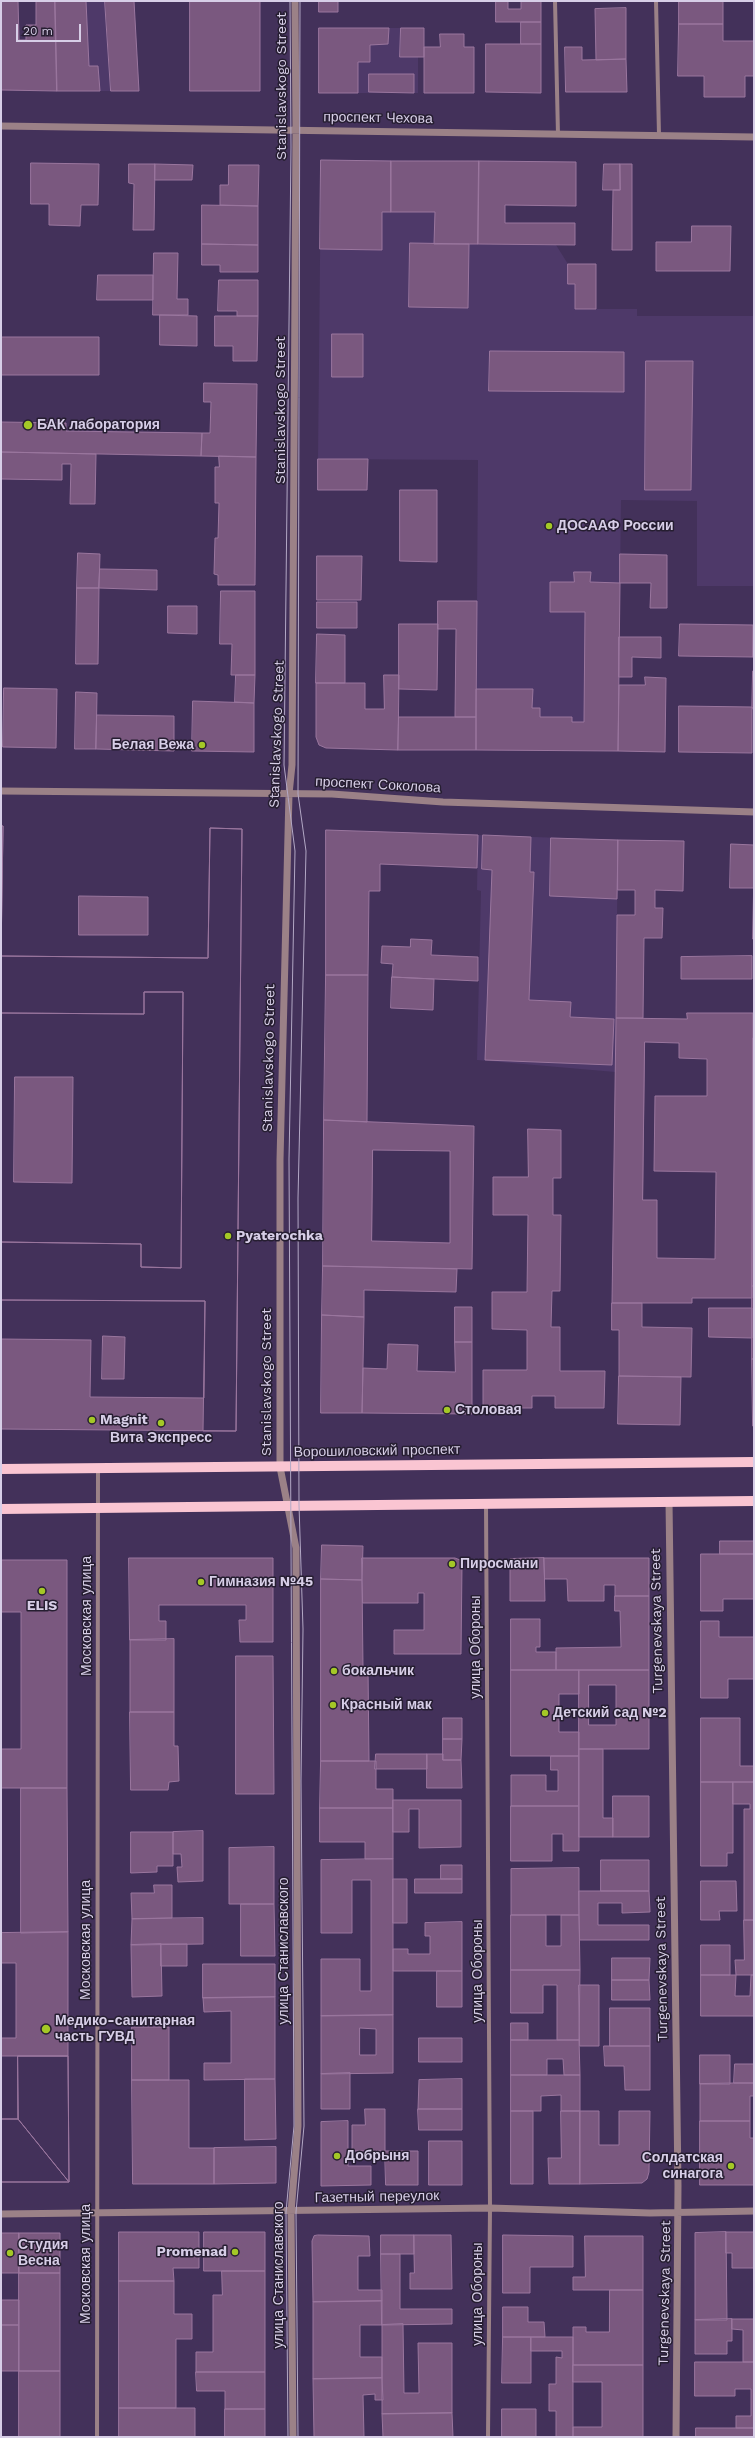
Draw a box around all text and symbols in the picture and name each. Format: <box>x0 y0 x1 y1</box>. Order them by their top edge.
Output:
street label: Stanislavskogo Street <box>274 12 290 160</box>
scale bar <box>18 16 83 42</box>
text: 20 m <box>23 24 53 38</box>
street label: проспект Чехова <box>323 109 433 127</box>
street label: Stanislavskogo Street <box>273 336 289 484</box>
place label: БАК лаборатория <box>37 417 160 433</box>
marker: БАК лаборатория <box>22 419 34 431</box>
place label: ДОСААФ России <box>557 518 674 534</box>
marker: ДОСААФ России <box>544 521 554 531</box>
street label: Stanislavskogo Street <box>266 660 288 808</box>
place label: Белая Вежа <box>112 737 194 753</box>
marker: Белая Вежа <box>197 740 207 750</box>
street label: проспект Соколова <box>315 773 441 797</box>
street label: Stanislavskogo Street <box>259 984 279 1132</box>
place label: Pyaterochka <box>236 1228 323 1244</box>
marker: Pyaterochka <box>223 1231 233 1241</box>
street label: Stanislavskogo Street <box>259 1308 275 1456</box>
place label: Столовая <box>455 1402 522 1418</box>
marker: Столовая <box>442 1405 452 1415</box>
place label: Magnit <box>100 1412 148 1428</box>
marker: Magnit <box>87 1415 97 1425</box>
marker: Вита Экспресс <box>156 1418 166 1428</box>
place label: Вита Экспресс <box>110 1430 212 1446</box>
street label: Ворошиловский проспект <box>293 1441 461 1461</box>
street label: Turgenevskaya Street <box>647 1548 667 1694</box>
street label: Московская улица <box>79 1556 95 1676</box>
place label: Пиросмани <box>460 1556 538 1572</box>
marker: Пиросмани <box>447 1559 457 1569</box>
place label: Гимназия №45 <box>209 1574 313 1590</box>
marker: Гимназия №45 <box>196 1577 206 1587</box>
marker: ELIS <box>37 1586 47 1596</box>
street label: улица Обороны <box>468 1595 484 1699</box>
place label: ELIS <box>27 1598 57 1614</box>
place label: бокальчик <box>342 1663 414 1679</box>
marker: бокальчик <box>329 1666 339 1676</box>
place label: Красный мак <box>341 1697 432 1713</box>
marker: Красный мак <box>328 1700 338 1710</box>
place label: Детский сад №2 <box>553 1705 667 1721</box>
marker: Детский сад №2 <box>540 1708 550 1718</box>
street label: улица Станиславского <box>276 1878 292 2024</box>
street label: Московская улица <box>78 1880 94 2000</box>
street label: Turgenevskaya Street <box>652 1896 672 2042</box>
street label: улица Обороны <box>470 1919 486 2023</box>
place label: Медико-санитарная часть ГУВД <box>55 2013 195 2046</box>
marker: Медико-санитарная часть ГУВД <box>40 2023 52 2035</box>
place label: Добрыня <box>345 2148 409 2164</box>
place label: Солдатская синагога <box>642 2150 723 2182</box>
marker: Добрыня <box>332 2151 342 2161</box>
marker: Солдатская синагога <box>726 2161 736 2171</box>
street label: Газетный переулок <box>315 2188 439 2206</box>
street label: улица Станиславского <box>271 2202 287 2348</box>
street label: Московская улица <box>78 2204 94 2324</box>
street label: Turgenevskaya Street <box>655 2220 675 2366</box>
place label: Студия Весна <box>18 2237 68 2270</box>
street label: улица Обороны <box>470 2242 486 2346</box>
place label: Promenad <box>157 2244 227 2260</box>
marker: Promenad <box>230 2247 240 2257</box>
marker: Студия Весна <box>5 2248 15 2258</box>

